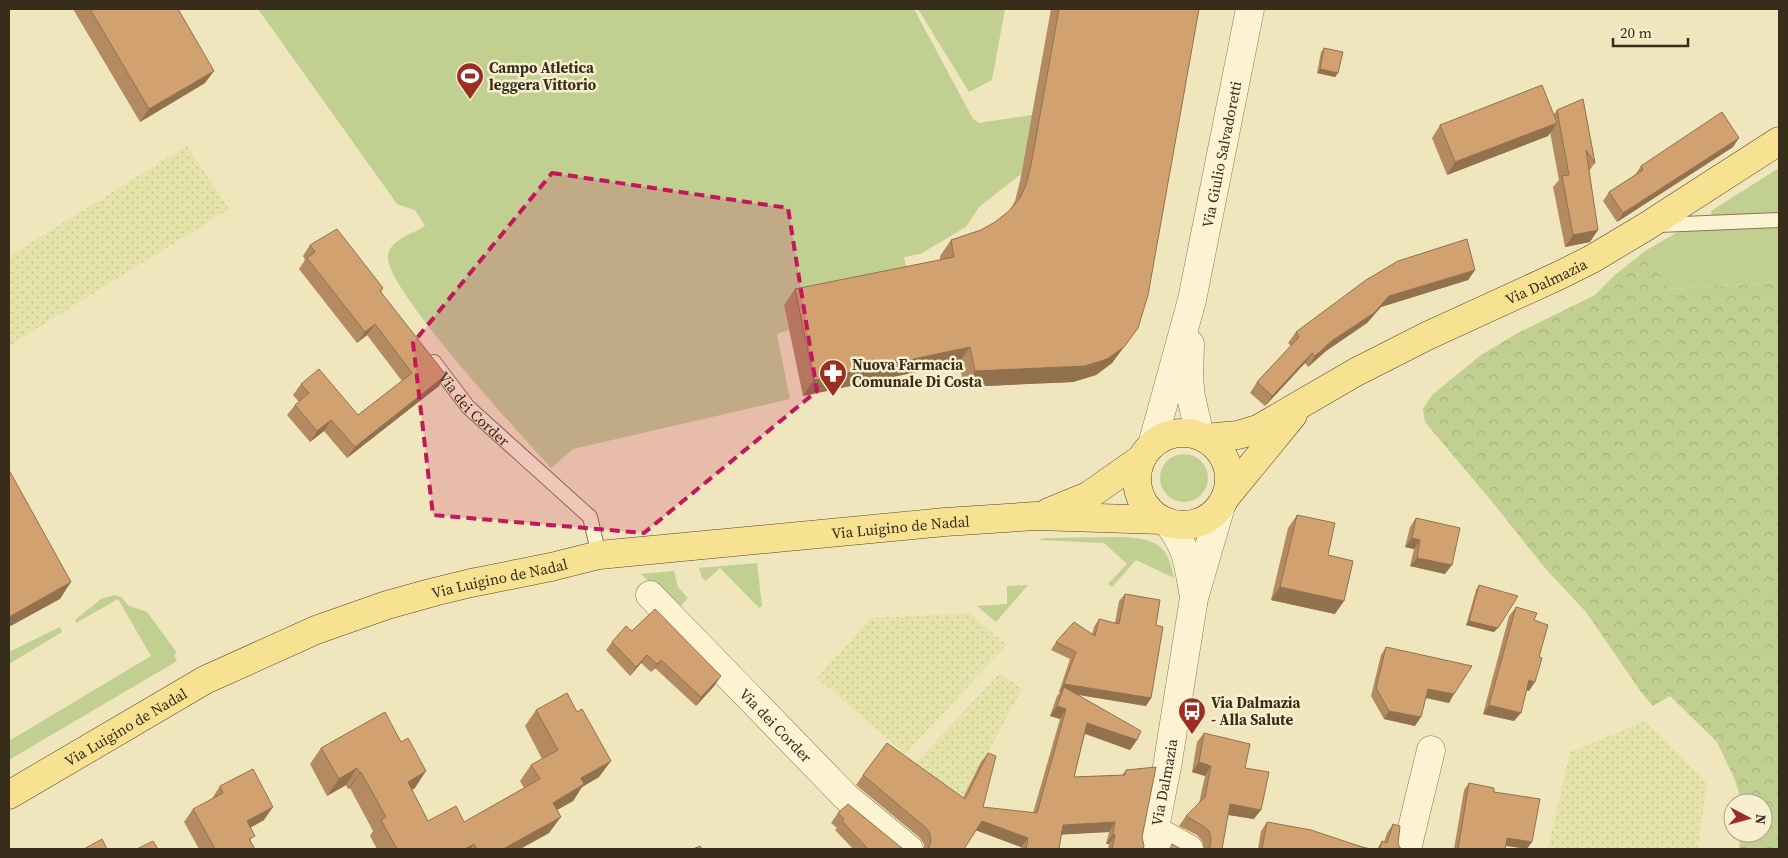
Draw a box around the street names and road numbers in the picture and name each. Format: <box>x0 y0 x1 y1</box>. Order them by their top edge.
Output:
street label: Via Giulio Salvadoretti <box>1196 79 1246 229</box>
street label: Via Dalmazia <box>1502 253 1591 309</box>
street label: Via dei Corder <box>434 367 515 451</box>
street label: Via Luigino de Nadal <box>830 510 971 543</box>
street label: Via Luigino de Nadal <box>429 553 570 603</box>
street label: Via Luigino de Nadal <box>60 682 191 771</box>
street label: Via dei Corder <box>735 683 817 767</box>
street label: Via Dalmazia <box>1145 737 1182 828</box>

